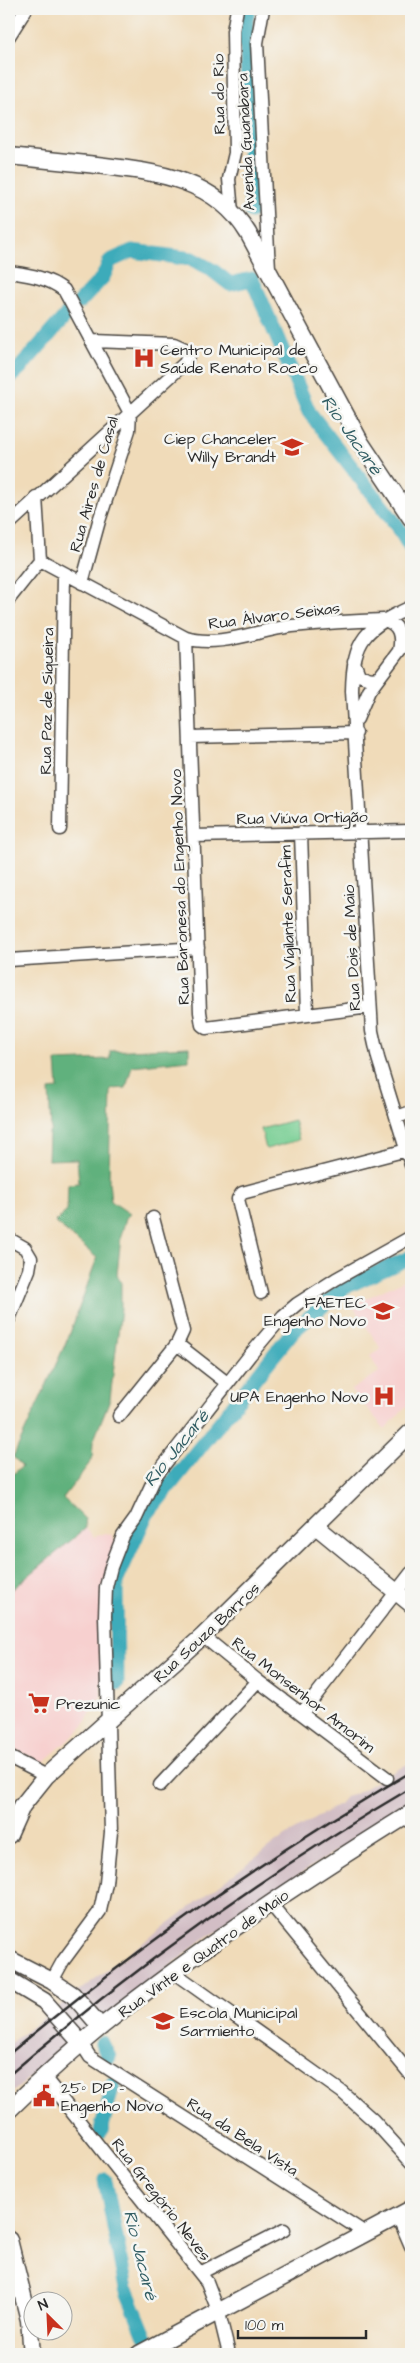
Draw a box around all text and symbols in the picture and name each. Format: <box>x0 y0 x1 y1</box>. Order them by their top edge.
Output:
street label: Rua do Rio <box>207 54 231 134</box>
street label: Avenida Guanabara <box>231 72 261 211</box>
place label: Centro Municipal de Saúde Renato Rocco <box>160 339 318 379</box>
hospital icon: Centro Municipal de Saúde Renato Rocco <box>131 345 157 371</box>
water label: Rio Jacaré <box>315 391 389 481</box>
street label: Rua Aires de Casal <box>64 414 124 555</box>
place label: Ciep Chanceler Willy Brandt <box>164 428 277 469</box>
school or university icon: Ciep Chanceler Willy Brandt <box>279 434 305 460</box>
street label: Rua Álvaro Seixas <box>207 597 341 635</box>
street label: Rua Paz de Siqueira <box>35 627 59 775</box>
street label: Rua Baronesa do Engenho Novo <box>165 768 196 1005</box>
street label: Rua Viúva Ortigão <box>236 806 368 831</box>
street label: Rua Vigilante Serafim <box>274 844 303 1003</box>
street label: Rua Dois de Maio <box>338 884 366 1012</box>
place label: FAETEC Engenho Novo <box>264 1292 366 1333</box>
school or university icon: FAETEC Engenho Novo <box>370 1298 396 1324</box>
hospital icon: UPA Engenho Novo <box>371 1383 397 1409</box>
place label: UPA Engenho Novo <box>230 1386 368 1409</box>
water label: Rio Jacaré <box>138 1404 216 1492</box>
street label: Rua Souza Barros <box>149 1578 265 1688</box>
street label: Rua Monsenhor Amorim <box>227 1632 380 1758</box>
supermarket icon: Prezunic <box>26 1690 52 1716</box>
place label: Prezunic <box>56 1693 120 1715</box>
street label: Rua Vinte e Quatro de Maio <box>114 1884 293 2023</box>
place label: Escola Municipal Sarmiento <box>180 2002 298 2042</box>
school or university icon: Escola Municipal Sarmiento <box>150 2008 176 2034</box>
place label: 25º DP - Engenho Novo <box>61 2077 163 2118</box>
public building icon: 25º DP - Engenho Novo <box>31 2083 57 2109</box>
street label: Rua da Bela Vista <box>182 2092 303 2181</box>
street label: Rua Gregório Neves <box>106 2134 216 2266</box>
water label: Rio Jacaré <box>117 2208 164 2304</box>
north arrow <box>22 2290 72 2340</box>
text: N <box>35 2294 51 2316</box>
scale bar <box>238 2308 365 2340</box>
text: 100 m <box>245 2315 284 2336</box>

